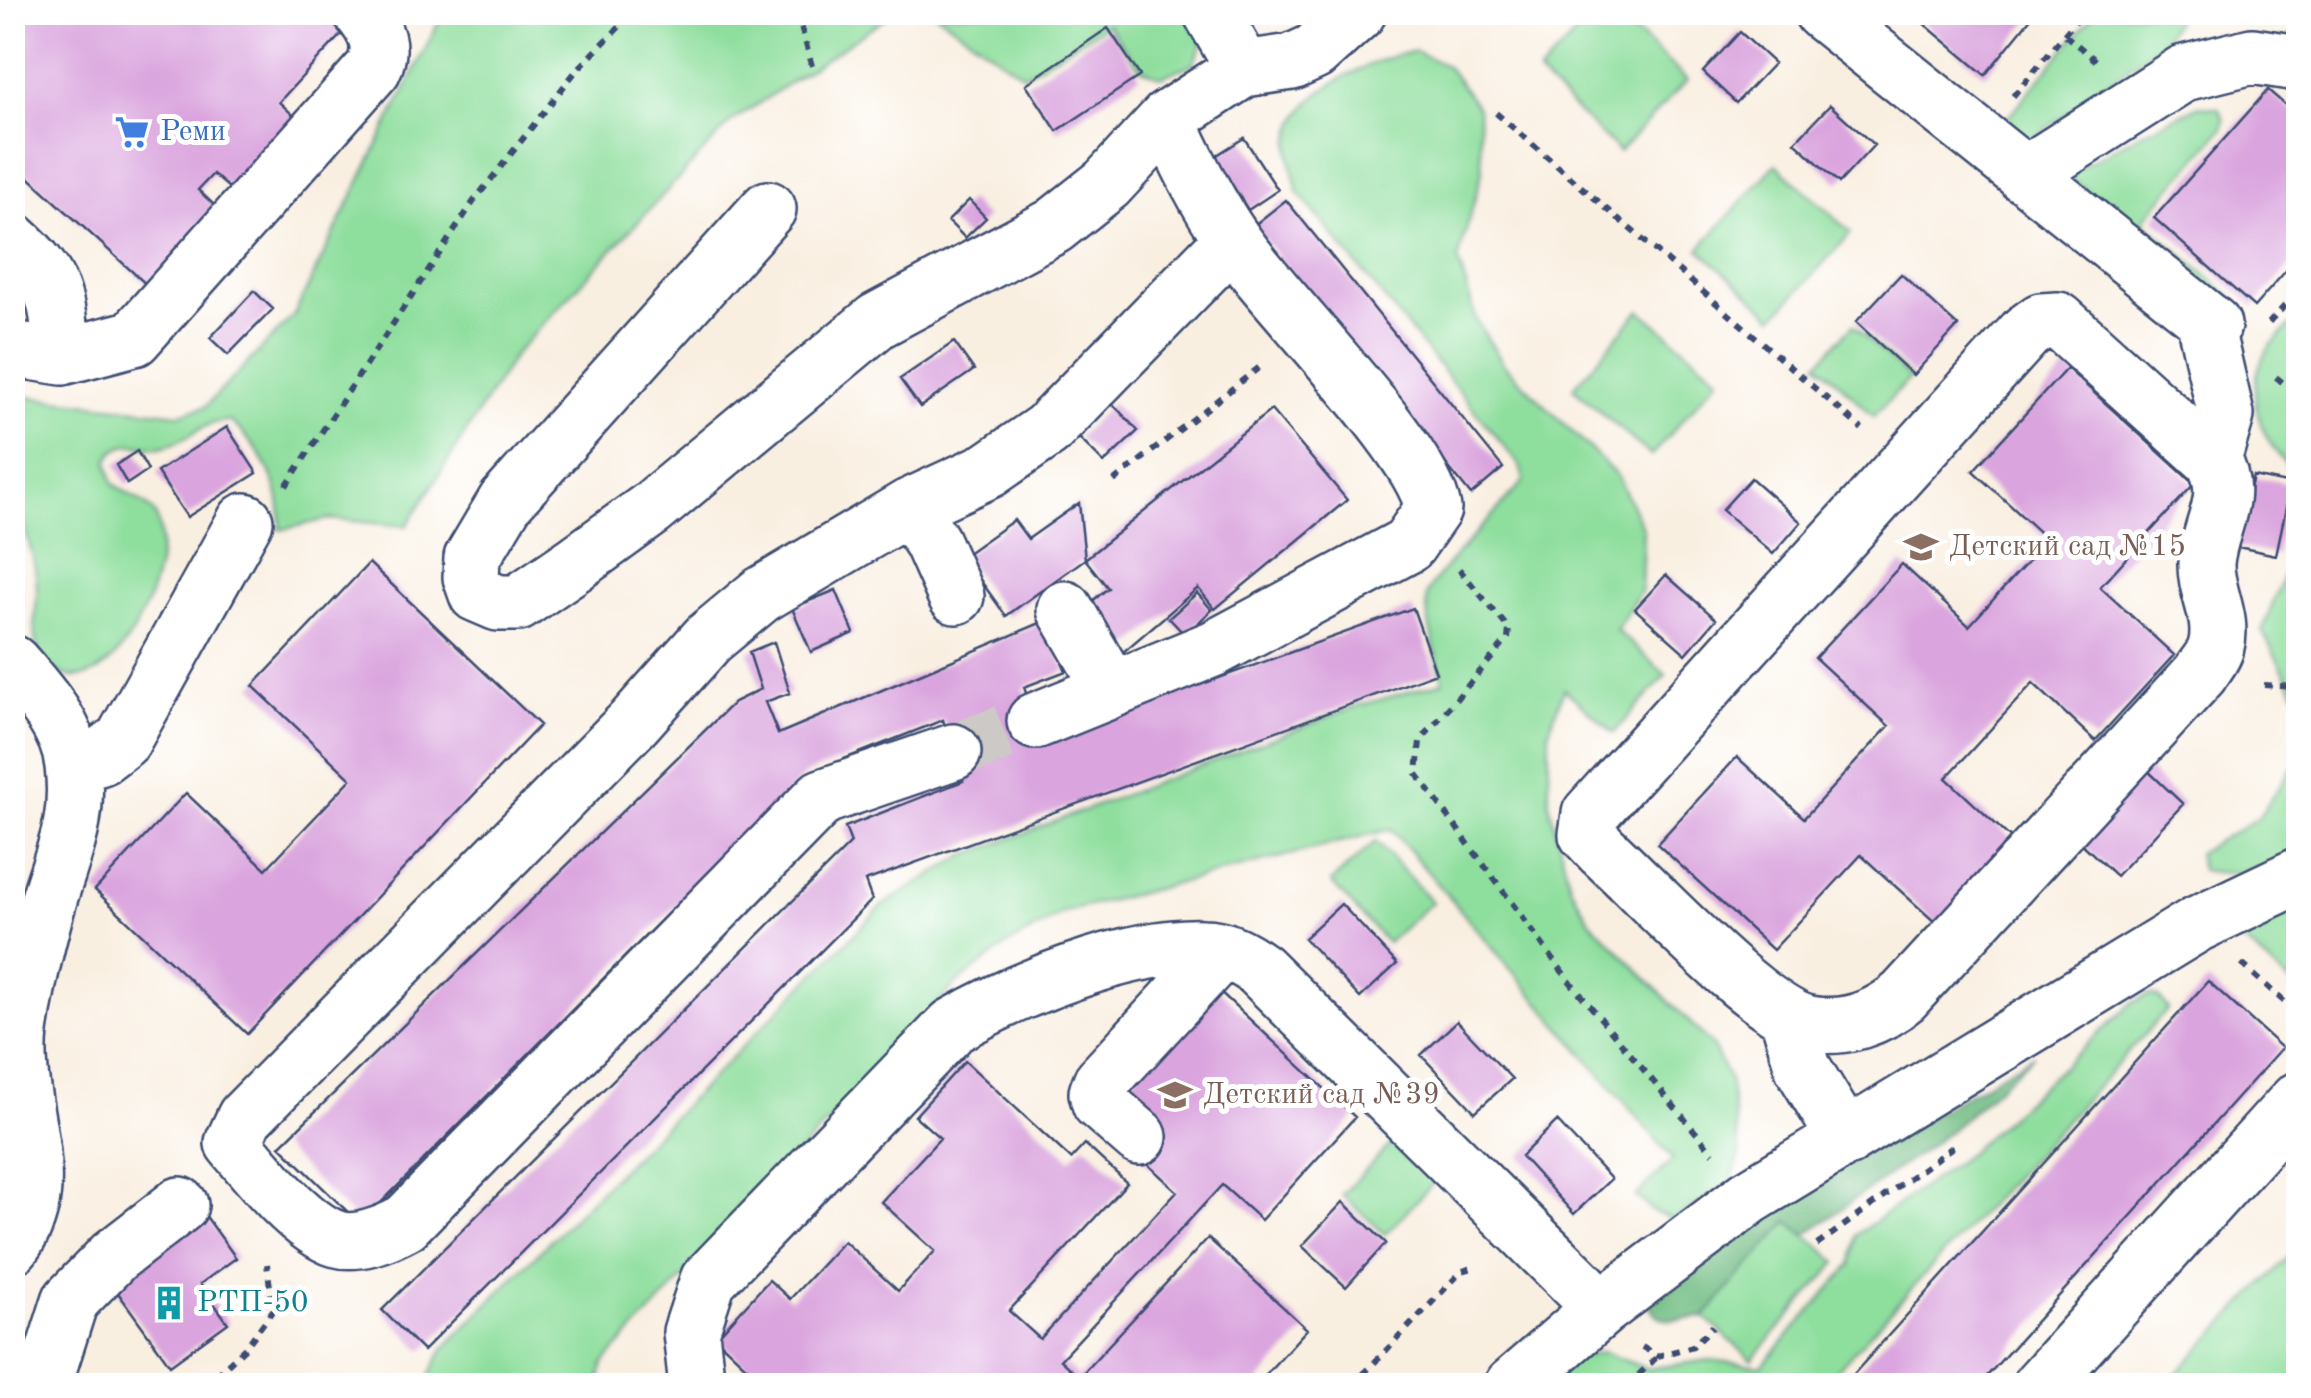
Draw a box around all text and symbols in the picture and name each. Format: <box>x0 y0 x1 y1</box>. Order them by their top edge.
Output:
supermarket icon: Реми <box>113 113 151 151</box>
place label: Реми <box>160 117 226 147</box>
school or university icon: Детский сад №15 <box>1902 528 1940 566</box>
place label: Детский сад №15 <box>1949 532 2186 562</box>
school or university icon: Детский сад №39 <box>1156 1076 1194 1114</box>
place label: Детский сад №39 <box>1203 1080 1440 1110</box>
building icon: РТП-50 <box>150 1284 188 1322</box>
place label: РТП-50 <box>197 1288 308 1318</box>

